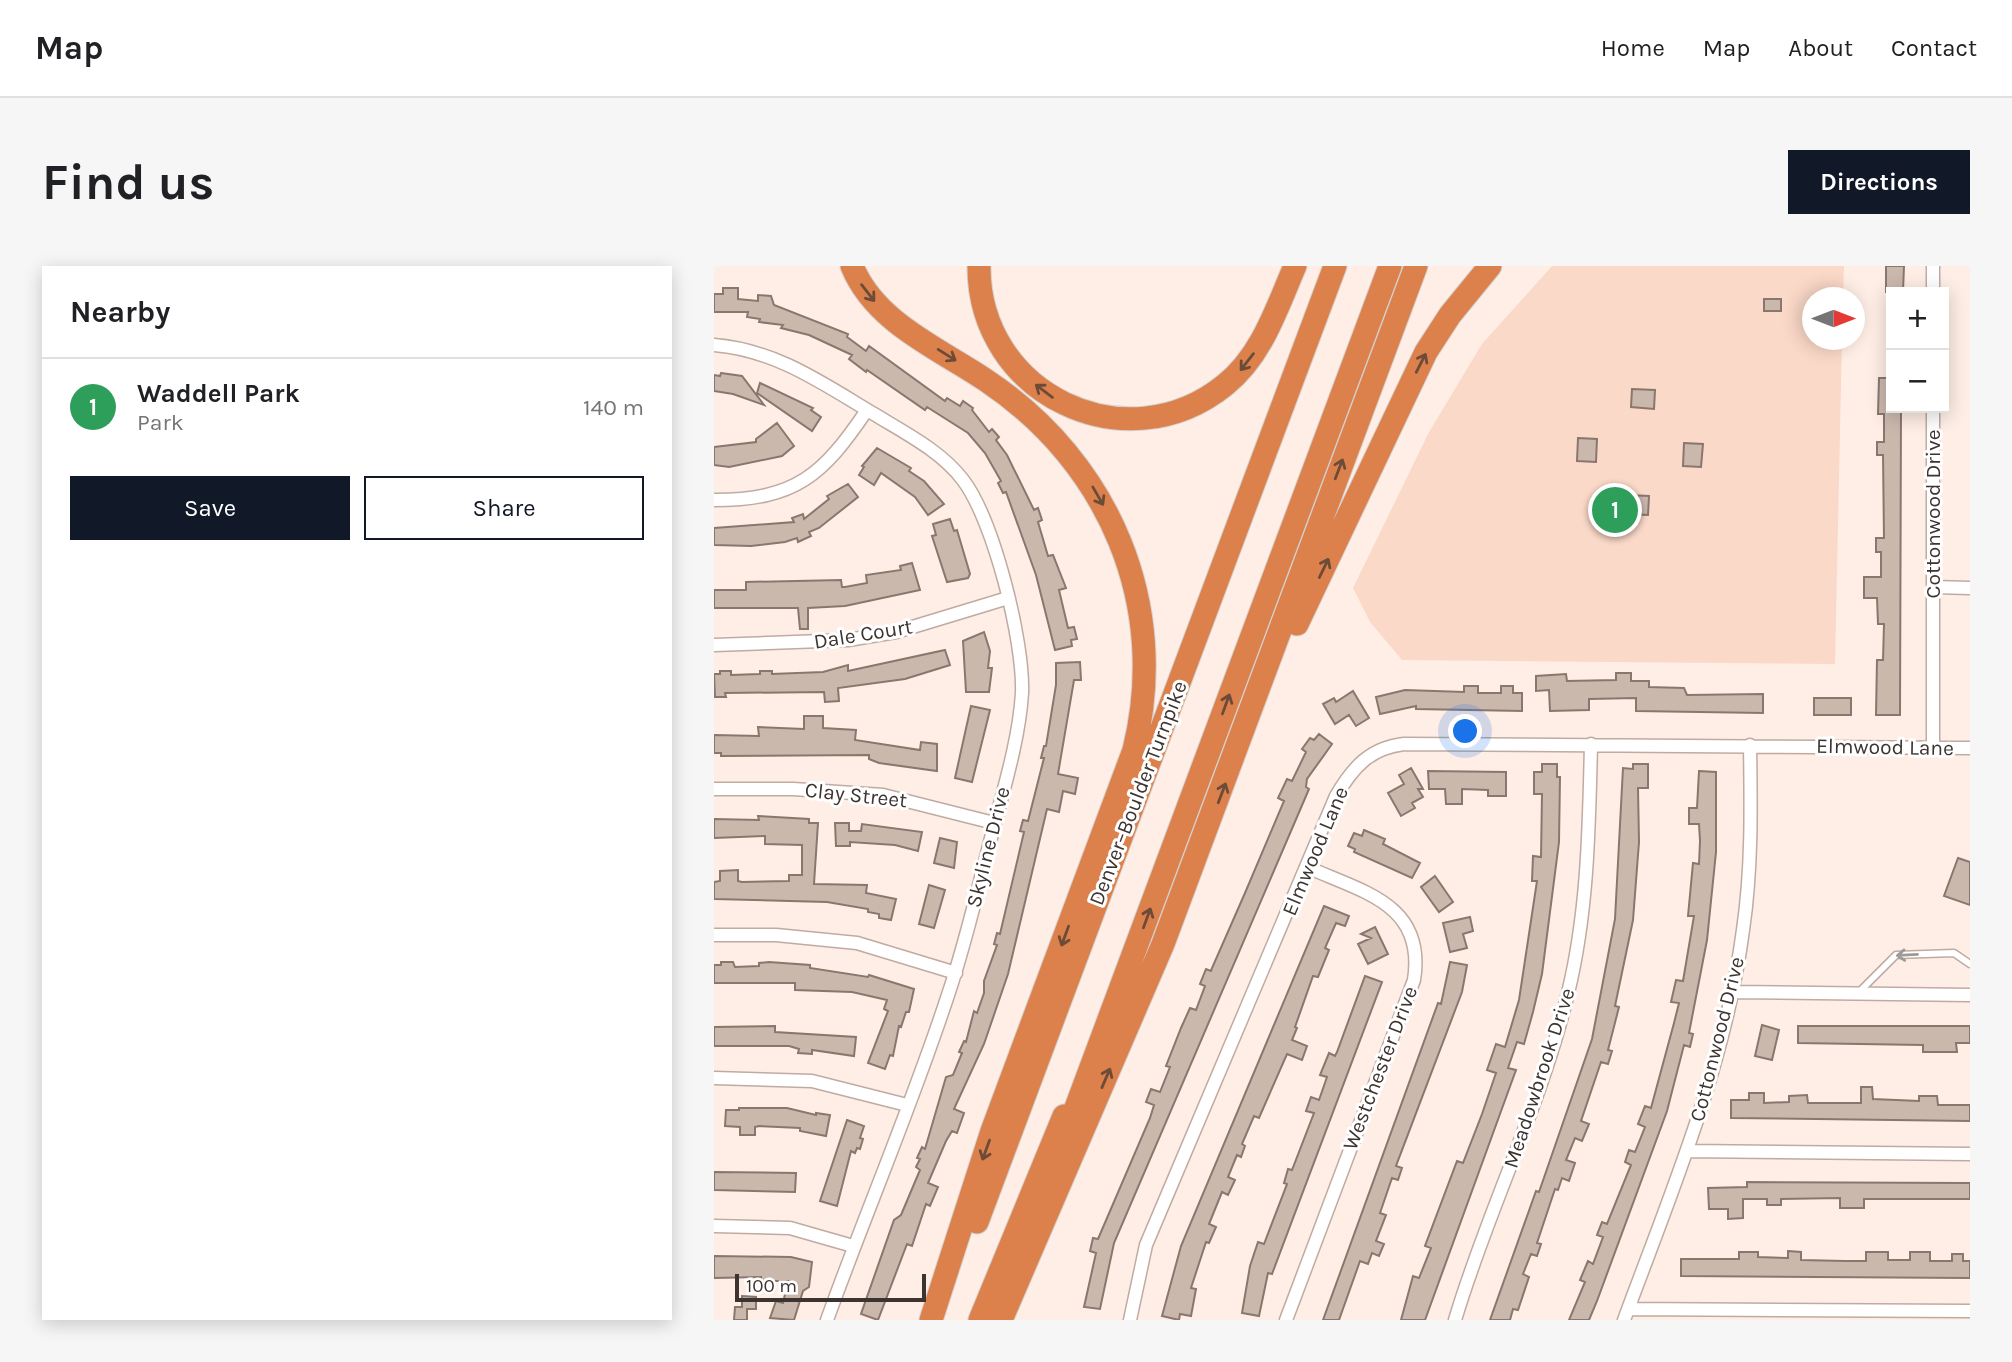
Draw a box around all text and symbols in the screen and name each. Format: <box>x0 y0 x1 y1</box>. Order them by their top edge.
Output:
text: Map <box>35 29 103 67</box>
text: Home <box>1601 34 1665 62</box>
text: Map <box>1703 34 1750 62</box>
text: About <box>1788 34 1853 62</box>
text: Contact <box>1891 34 1977 62</box>
button: Directions <box>1788 150 1970 214</box>
text: Find us <box>42 154 214 211</box>
one-way arrow <box>861 284 876 302</box>
north arrow <box>1802 287 1865 350</box>
map controls <box>1886 287 1949 413</box>
button: + <box>1886 287 1949 350</box>
text: Nearby <box>70 294 170 330</box>
one-way arrow <box>936 348 956 362</box>
button: − <box>1886 350 1949 413</box>
one-way arrow <box>1239 353 1254 371</box>
one-way arrow <box>1414 353 1428 374</box>
text: Waddell Park <box>137 378 300 409</box>
one-way arrow <box>1035 384 1054 398</box>
text: 1 <box>89 394 97 421</box>
text: 140 m <box>583 394 644 421</box>
text: Park <box>137 409 184 436</box>
street label: Cottonwood Drive <box>1921 430 1945 598</box>
one-way arrow <box>1334 458 1347 480</box>
button: Save <box>70 476 350 540</box>
button: Share <box>364 476 644 540</box>
pin: 1 <box>1592 484 1638 536</box>
one-way arrow <box>1092 486 1106 506</box>
one-way arrow <box>1318 558 1331 579</box>
street label: Dale Court <box>812 614 914 654</box>
street label: Denver–Boulder Turnpike <box>1084 677 1192 909</box>
one-way arrow <box>1221 694 1234 716</box>
your location <box>1448 714 1482 748</box>
street label: Elmwood Lane <box>1816 734 1954 760</box>
street label: Clay Street <box>804 778 908 812</box>
one-way arrow <box>1216 782 1229 804</box>
street label: Elmwood Lane <box>1277 783 1353 919</box>
street label: Skyline Drive <box>961 784 1015 910</box>
one-way arrow <box>1141 907 1154 929</box>
one-way arrow <box>1057 925 1070 947</box>
one-way arrow <box>1896 949 1919 962</box>
street label: Cottonwood Drive <box>1685 954 1749 1124</box>
street label: Westchester Drive <box>1338 983 1422 1153</box>
street label: Meadowbrook Drive <box>1499 985 1579 1171</box>
one-way arrow <box>1100 1068 1113 1089</box>
one-way arrow <box>978 1138 991 1160</box>
scale bar <box>735 1271 926 1303</box>
text: 100 m <box>746 1275 797 1297</box>

